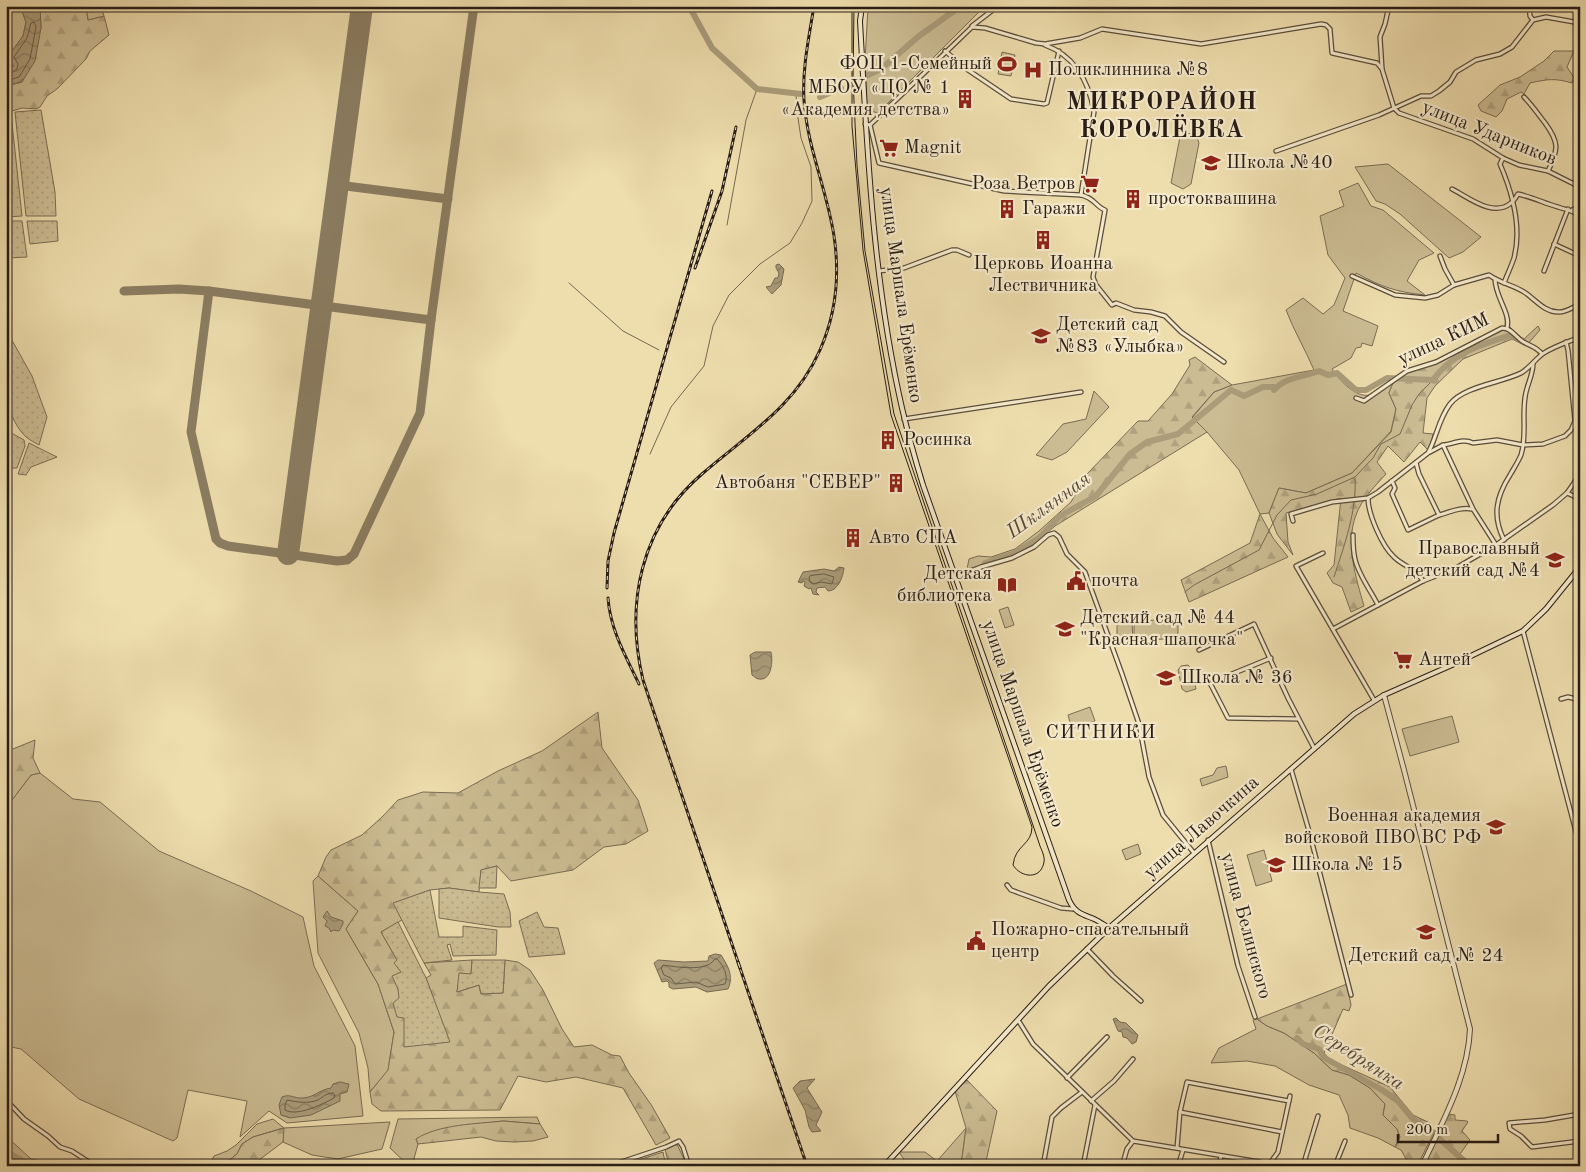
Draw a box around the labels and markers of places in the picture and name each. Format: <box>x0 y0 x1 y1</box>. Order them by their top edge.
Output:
sports icon: ФОЦ 1-Семейный <box>996 53 1018 75</box>
place label: ФОЦ 1-Семейный <box>840 55 992 74</box>
hospital icon: Поликлинника №8 <box>1022 59 1044 81</box>
place label: Поликлинника №8 <box>1048 61 1208 80</box>
place label: МБОУ «ЦО № 1 «Академия детства» <box>781 79 950 120</box>
building icon: МБОУ «ЦО № 1 «Академия детства» <box>954 88 976 110</box>
supermarket icon: Magnit <box>878 137 900 159</box>
place label: Magnit <box>904 139 962 158</box>
school or university icon: Школа №40 <box>1200 152 1222 174</box>
place label: Школа №40 <box>1226 154 1333 173</box>
supermarket icon: Роза Ветров <box>1079 173 1101 195</box>
place label: Роза Ветров <box>972 175 1075 194</box>
building icon: простоквашина <box>1122 188 1144 210</box>
place label: простоквашина <box>1148 190 1278 209</box>
building icon: Гаражи <box>996 198 1018 220</box>
place label: Гаражи <box>1022 200 1086 219</box>
building icon: Церковь Иоанна Лествичника <box>1032 229 1054 251</box>
place label: Церковь Иоанна Лествичника <box>973 255 1113 296</box>
place label: Детский сад №83 «Улыбка» <box>1056 316 1184 357</box>
school or university icon: Детский сад №83 «Улыбка» <box>1030 325 1052 347</box>
building icon: Росинка <box>877 429 899 451</box>
place label: Росинка <box>903 431 973 450</box>
building icon: Автобаня "СЕВЕР" <box>885 472 907 494</box>
place label: Автобаня "СЕВЕР" <box>715 474 881 493</box>
building icon: Авто СПА <box>842 527 864 549</box>
place label: Авто СПА <box>868 529 958 548</box>
place label: Православный детский сад №4 <box>1406 540 1540 581</box>
school or university icon: Православный детский сад №4 <box>1544 549 1566 571</box>
place label: Детская библиотека <box>897 565 993 606</box>
public building icon: почта <box>1065 570 1087 592</box>
place label: почта <box>1091 572 1139 591</box>
library icon: Детская библиотека <box>996 574 1018 596</box>
place label: Детский сад № 44 "Красная шапочка" <box>1080 609 1243 650</box>
school or university icon: Детский сад № 44 "Красная шапочка" <box>1054 618 1076 640</box>
supermarket icon: Антей <box>1392 649 1414 671</box>
place label: Антей <box>1418 651 1471 670</box>
school or university icon: Школа № 36 <box>1155 667 1177 689</box>
place label: Школа № 36 <box>1181 669 1293 688</box>
place label: Военная академия войсковой ПВО ВС РФ <box>1284 807 1481 848</box>
school or university icon: Военная академия войсковой ПВО ВС РФ <box>1485 816 1507 838</box>
school or university icon: Школа № 15 <box>1265 854 1287 876</box>
place label: Школа № 15 <box>1291 856 1403 875</box>
place label: Пожарно-спасательный центр <box>991 921 1189 962</box>
school or university icon: Детский сад № 24 <box>1415 921 1437 943</box>
public building icon: Пожарно-спасательный центр <box>965 930 987 952</box>
place label: Детский сад № 24 <box>1348 947 1504 966</box>

